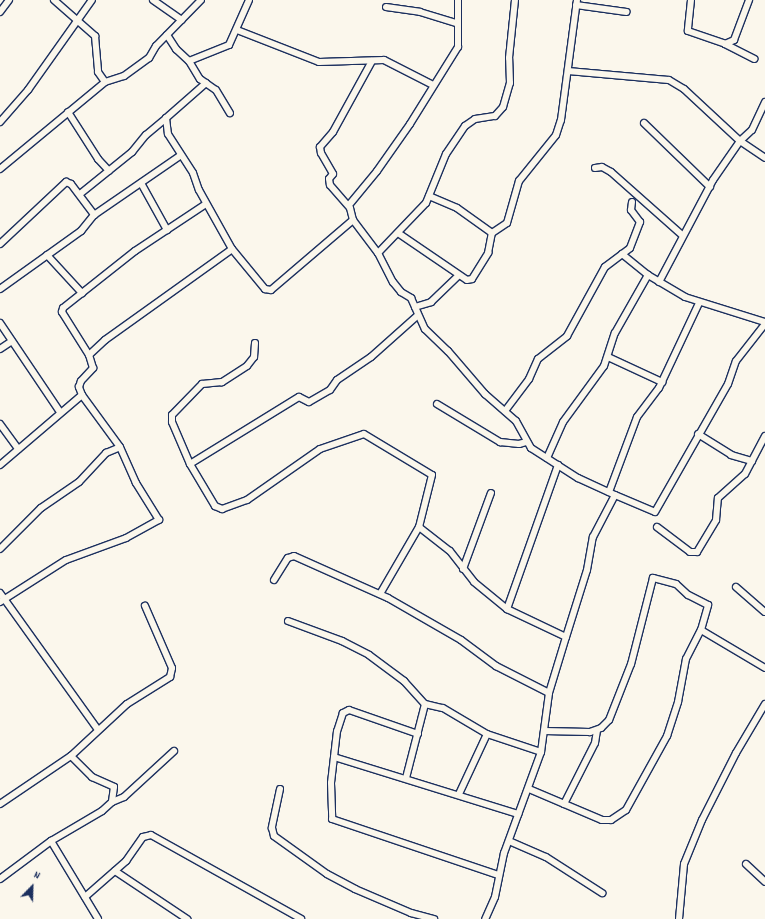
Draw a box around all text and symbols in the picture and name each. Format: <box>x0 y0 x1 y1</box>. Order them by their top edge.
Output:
north arrow <box>12 867 52 907</box>
text: N <box>31 868 42 884</box>

